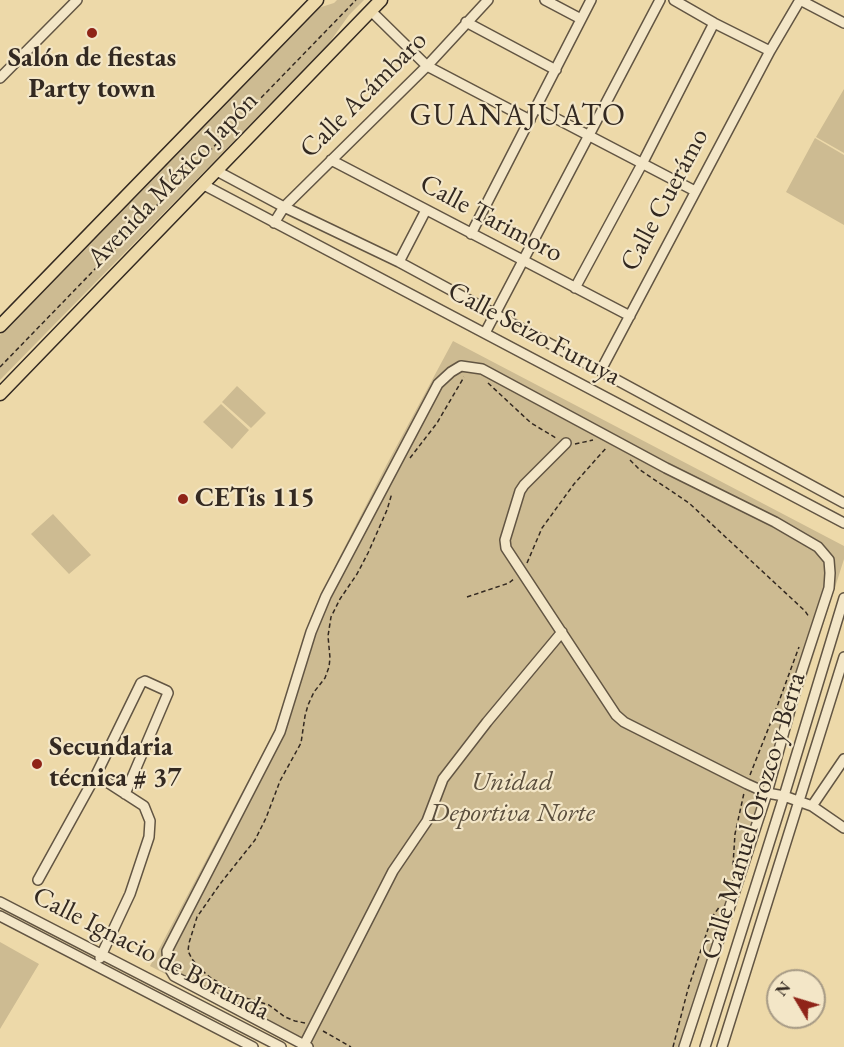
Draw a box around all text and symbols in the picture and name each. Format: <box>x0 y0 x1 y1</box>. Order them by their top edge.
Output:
street label: Calle Acámbaro <box>294 25 434 165</box>
marker: Salón de fiestas Party town <box>85 26 99 40</box>
place label: Salón de fiestas Party town <box>8 43 176 106</box>
street label: Avenida México Japón <box>81 85 265 275</box>
district label: GUANAJUATO <box>410 99 626 135</box>
street label: Calle Cuerámo <box>614 123 716 277</box>
street label: Calle Tarimoro <box>414 168 568 270</box>
street label: Calle Seizo Furuya <box>442 275 626 393</box>
place label: CETis 115 <box>195 483 315 515</box>
marker: CETis 115 <box>176 492 190 506</box>
street label: Calle Manuel Orozco y Berra <box>695 668 813 964</box>
place label: Secundaria técnica # 37 <box>49 732 182 795</box>
marker: Secundaria técnica # 37 <box>30 757 44 771</box>
park label: Unidad Deportiva Norte <box>429 767 595 830</box>
street label: Calle Ignacio de Borunda <box>27 880 275 1028</box>
north arrow <box>766 969 826 1029</box>
text: N <box>771 977 795 1000</box>

